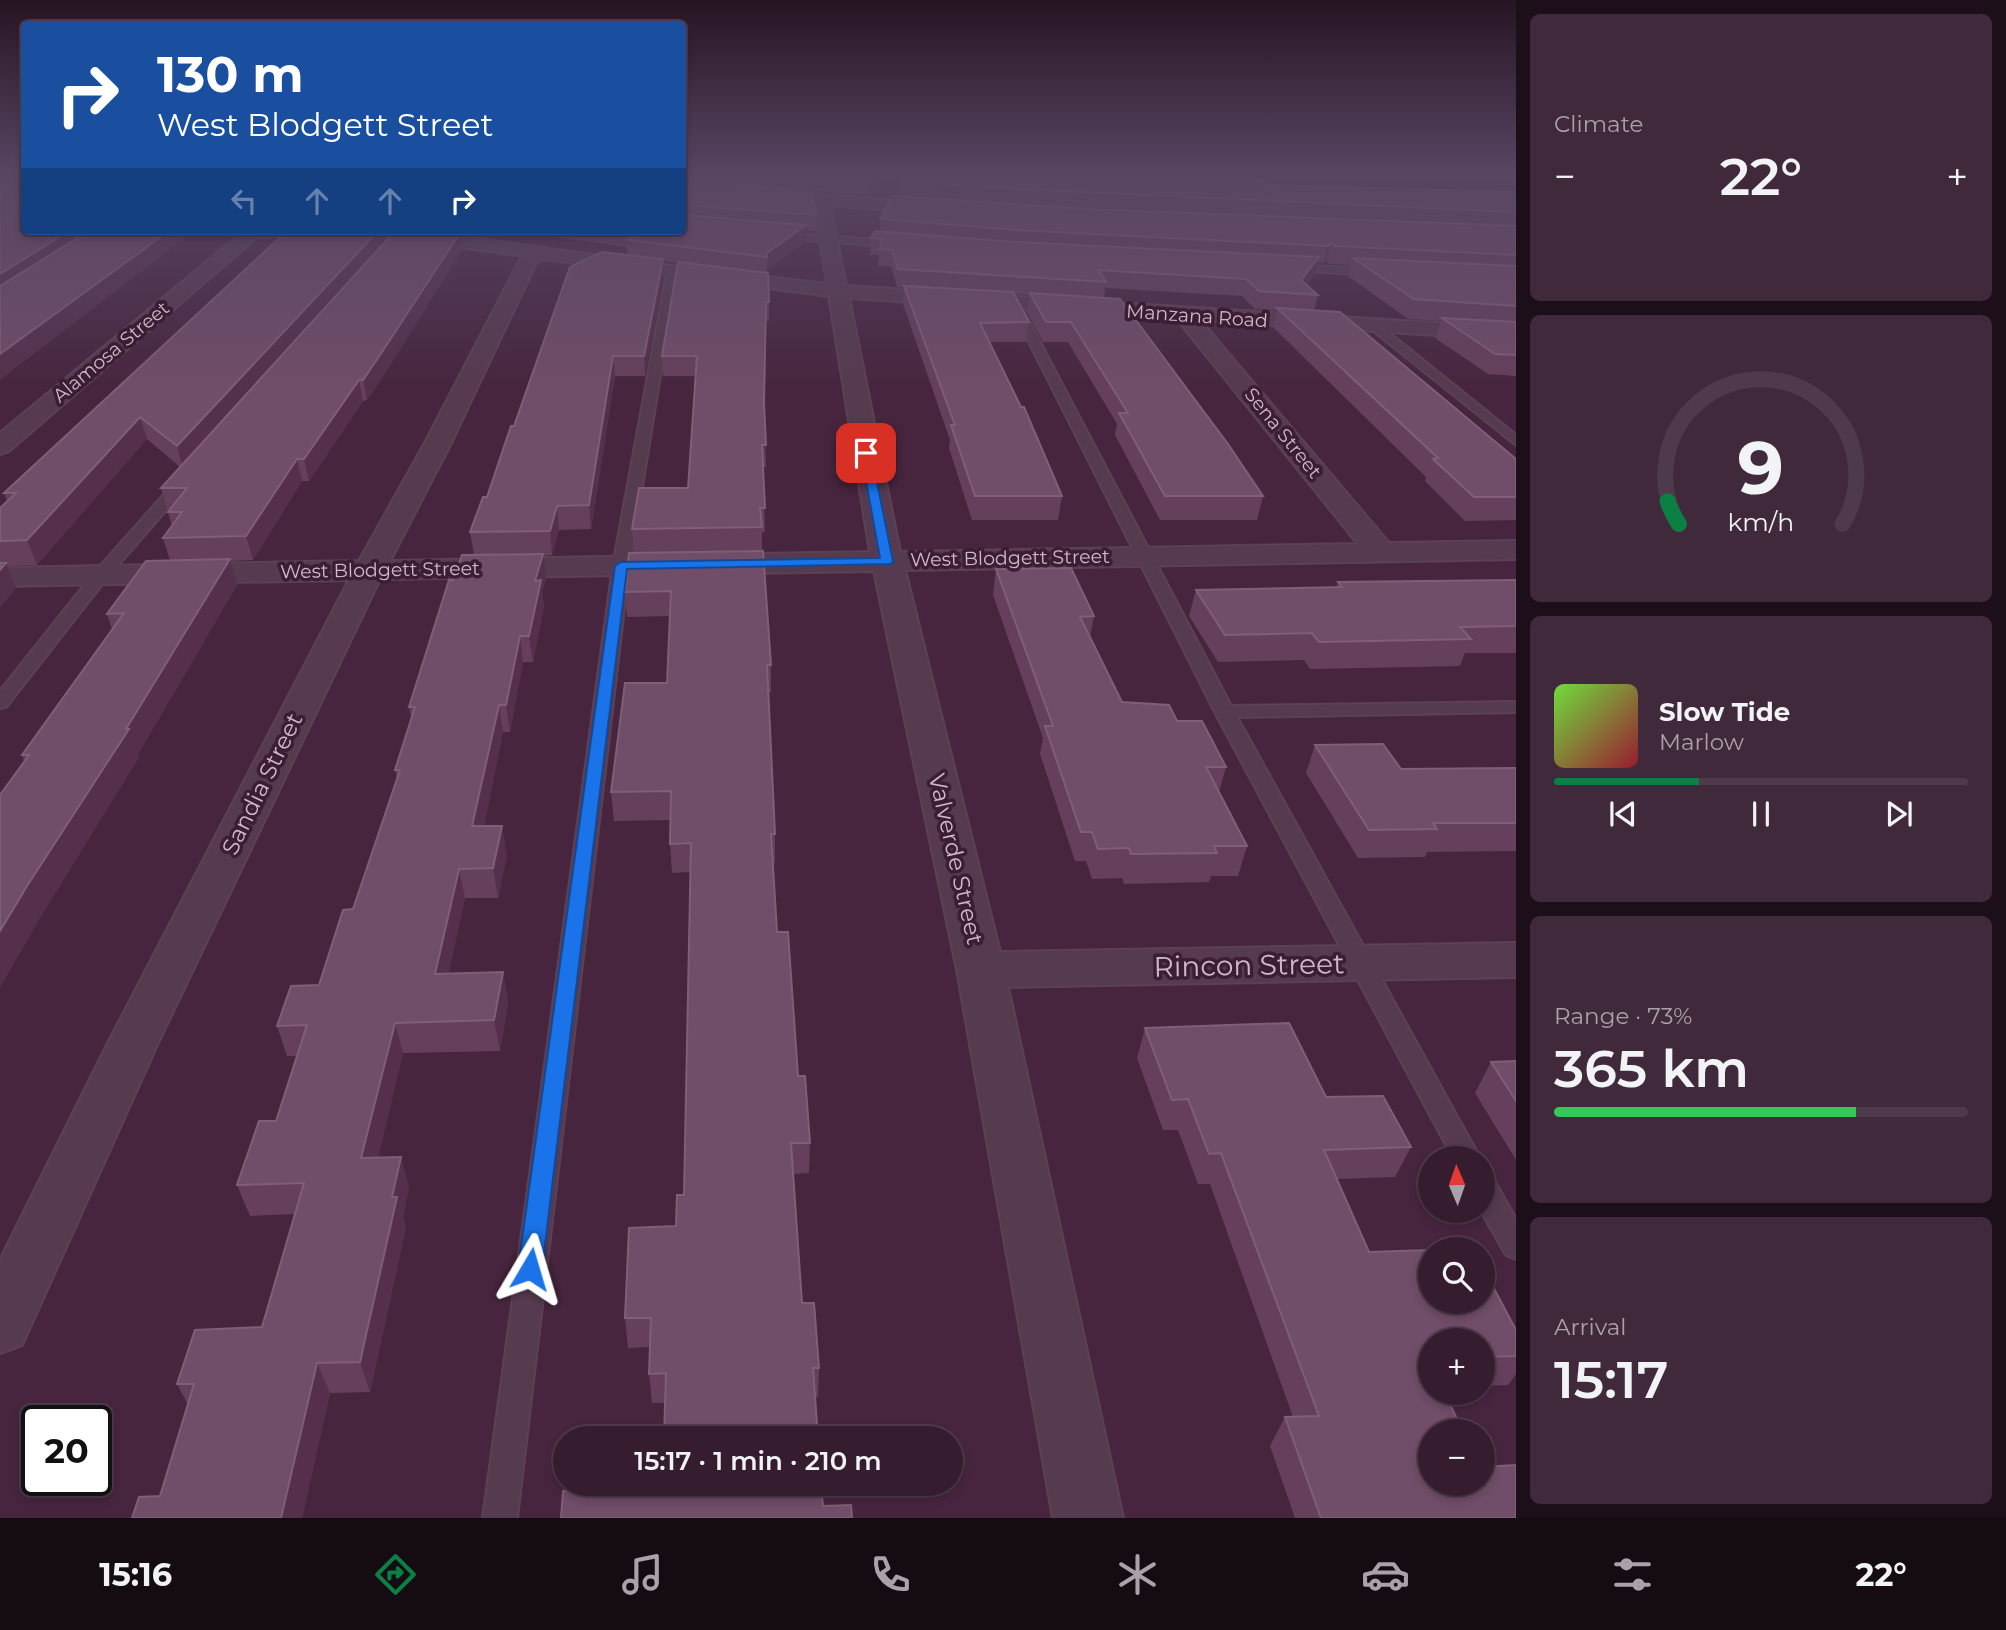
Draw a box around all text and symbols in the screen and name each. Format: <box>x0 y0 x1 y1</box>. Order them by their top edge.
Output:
text: 130 m <box>157 45 304 104</box>
icon: right <box>42 49 133 140</box>
text: West Blodgett Street <box>157 105 494 144</box>
text: Climate <box>1554 110 1643 138</box>
text: 22° <box>1720 145 1802 208</box>
text: − <box>1554 153 1576 200</box>
text: + <box>1946 153 1968 200</box>
icon: left <box>225 182 263 220</box>
icon: ahead <box>298 182 336 220</box>
icon: ahead <box>371 182 409 220</box>
icon: right <box>444 182 482 220</box>
street label: Alamosa Street <box>48 296 174 407</box>
street label: Manzana Road <box>1125 300 1269 332</box>
street label: Sena Street <box>1240 383 1327 483</box>
pin <box>836 423 896 483</box>
text: 9 <box>1738 425 1784 513</box>
icon: arrive <box>847 434 885 472</box>
text: km/h <box>1728 507 1794 537</box>
street label: West Blodgett Street <box>910 545 1110 571</box>
street label: West Blodgett Street <box>280 557 480 583</box>
text: Slow Tide <box>1659 696 1790 728</box>
street label: Sandia Street <box>216 709 308 859</box>
text: Marlow <box>1659 728 1744 756</box>
street label: Valverde Street <box>923 771 989 947</box>
icon: previous <box>1604 795 1642 833</box>
icon: pause <box>1742 795 1780 833</box>
icon: next <box>1880 795 1918 833</box>
street label: Rincon Street <box>1153 946 1345 984</box>
text: Range · 73% <box>1554 1002 1692 1030</box>
text: 365 km <box>1554 1037 1749 1100</box>
north arrow <box>1418 1146 1494 1223</box>
map controls <box>1418 1146 1495 1496</box>
position arrow <box>493 1232 567 1306</box>
button: search <box>1418 1237 1495 1314</box>
text: Arrival <box>1554 1313 1627 1341</box>
button: + <box>1418 1328 1495 1405</box>
text: 15:17 <box>1554 1348 1668 1411</box>
speed limit sign: 20 <box>21 1405 112 1496</box>
button: − <box>1418 1419 1495 1496</box>
text: 15:17 · 1 min · 210 m <box>634 1445 882 1477</box>
icon: directions <box>371 1550 420 1599</box>
icon: music <box>618 1550 667 1599</box>
icon: phone <box>866 1550 915 1599</box>
icon: climate <box>1113 1550 1162 1599</box>
icon: car <box>1361 1550 1410 1599</box>
icon: filters <box>1608 1550 1657 1599</box>
text: 15:16 <box>99 1555 172 1594</box>
text: 22° <box>1856 1555 1907 1594</box>

